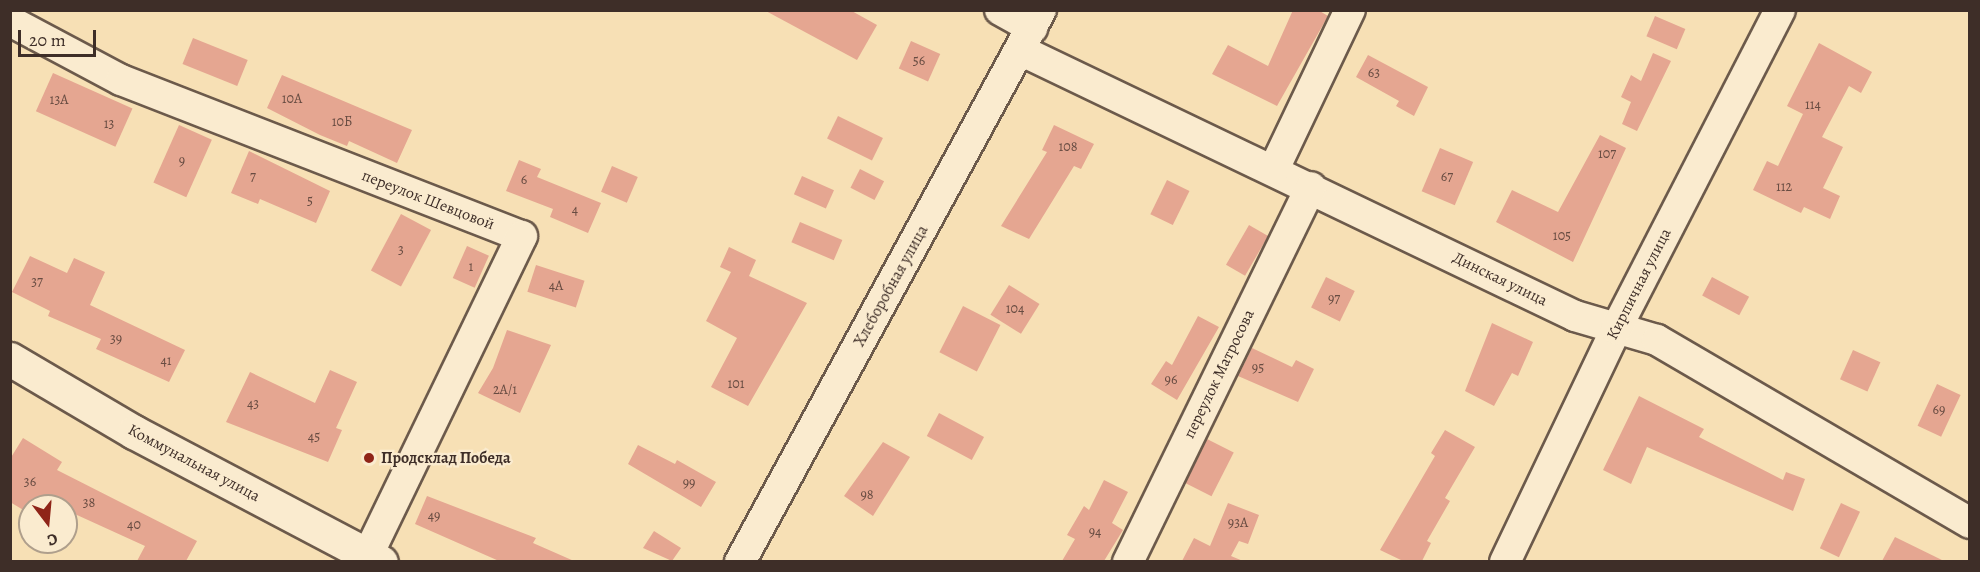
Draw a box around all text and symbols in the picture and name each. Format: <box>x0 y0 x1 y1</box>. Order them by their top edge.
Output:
scale bar <box>21 18 99 56</box>
text: 20 m <box>29 28 66 52</box>
house number: 56 <box>913 53 925 69</box>
house number: 63 <box>1368 65 1380 81</box>
house number: 10А <box>282 91 302 107</box>
house number: 13А <box>50 92 68 108</box>
house number: 114 <box>1805 97 1821 113</box>
house number: 10Б <box>332 114 352 130</box>
house number: 13 <box>104 116 114 132</box>
house number: 108 <box>1058 139 1078 155</box>
house number: 107 <box>1598 146 1616 162</box>
house number: 9 <box>179 153 185 169</box>
street label: переулок Шевцовой <box>359 166 497 234</box>
house number: 7 <box>250 169 256 185</box>
house number: 67 <box>1441 169 1453 185</box>
house number: 6 <box>521 172 527 188</box>
house number: 112 <box>1776 179 1792 195</box>
house number: 5 <box>307 193 313 209</box>
house number: 4 <box>572 202 578 218</box>
street label: Хлеборобная улица <box>850 222 932 350</box>
street label: Кирпичная улица <box>1603 225 1675 343</box>
house number: 105 <box>1553 228 1571 244</box>
house number: 3 <box>398 242 404 258</box>
street label: Динская улица <box>1450 248 1550 310</box>
house number: 1 <box>469 259 473 275</box>
house number: 37 <box>31 274 43 290</box>
house number: 4А <box>549 278 563 294</box>
house number: 97 <box>1328 291 1340 307</box>
house number: 104 <box>1006 301 1024 317</box>
street label: переулок Матросова <box>1179 306 1259 442</box>
house number: 39 <box>110 331 122 347</box>
house number: 41 <box>160 353 172 369</box>
house number: 95 <box>1252 360 1264 376</box>
house number: 96 <box>1165 372 1177 388</box>
house number: 101 <box>727 376 745 392</box>
house number: 2А/1 <box>493 382 517 398</box>
house number: 43 <box>247 396 259 412</box>
house number: 69 <box>1933 402 1945 418</box>
street label: Коммунальная улица <box>125 420 263 506</box>
house number: 45 <box>308 429 320 445</box>
place label: Продсклад Победа <box>381 448 511 468</box>
marker: Продсклад Победа <box>362 451 376 465</box>
house number: 36 <box>24 474 36 490</box>
house number: 99 <box>683 475 695 491</box>
house number: 98 <box>860 487 874 503</box>
north arrow <box>18 494 78 554</box>
house number: 38 <box>83 495 95 511</box>
house number: 49 <box>428 508 440 524</box>
house number: 93А <box>1228 515 1248 531</box>
house number: 40 <box>127 517 141 533</box>
house number: 94 <box>1089 524 1101 540</box>
text: С <box>45 527 60 551</box>

